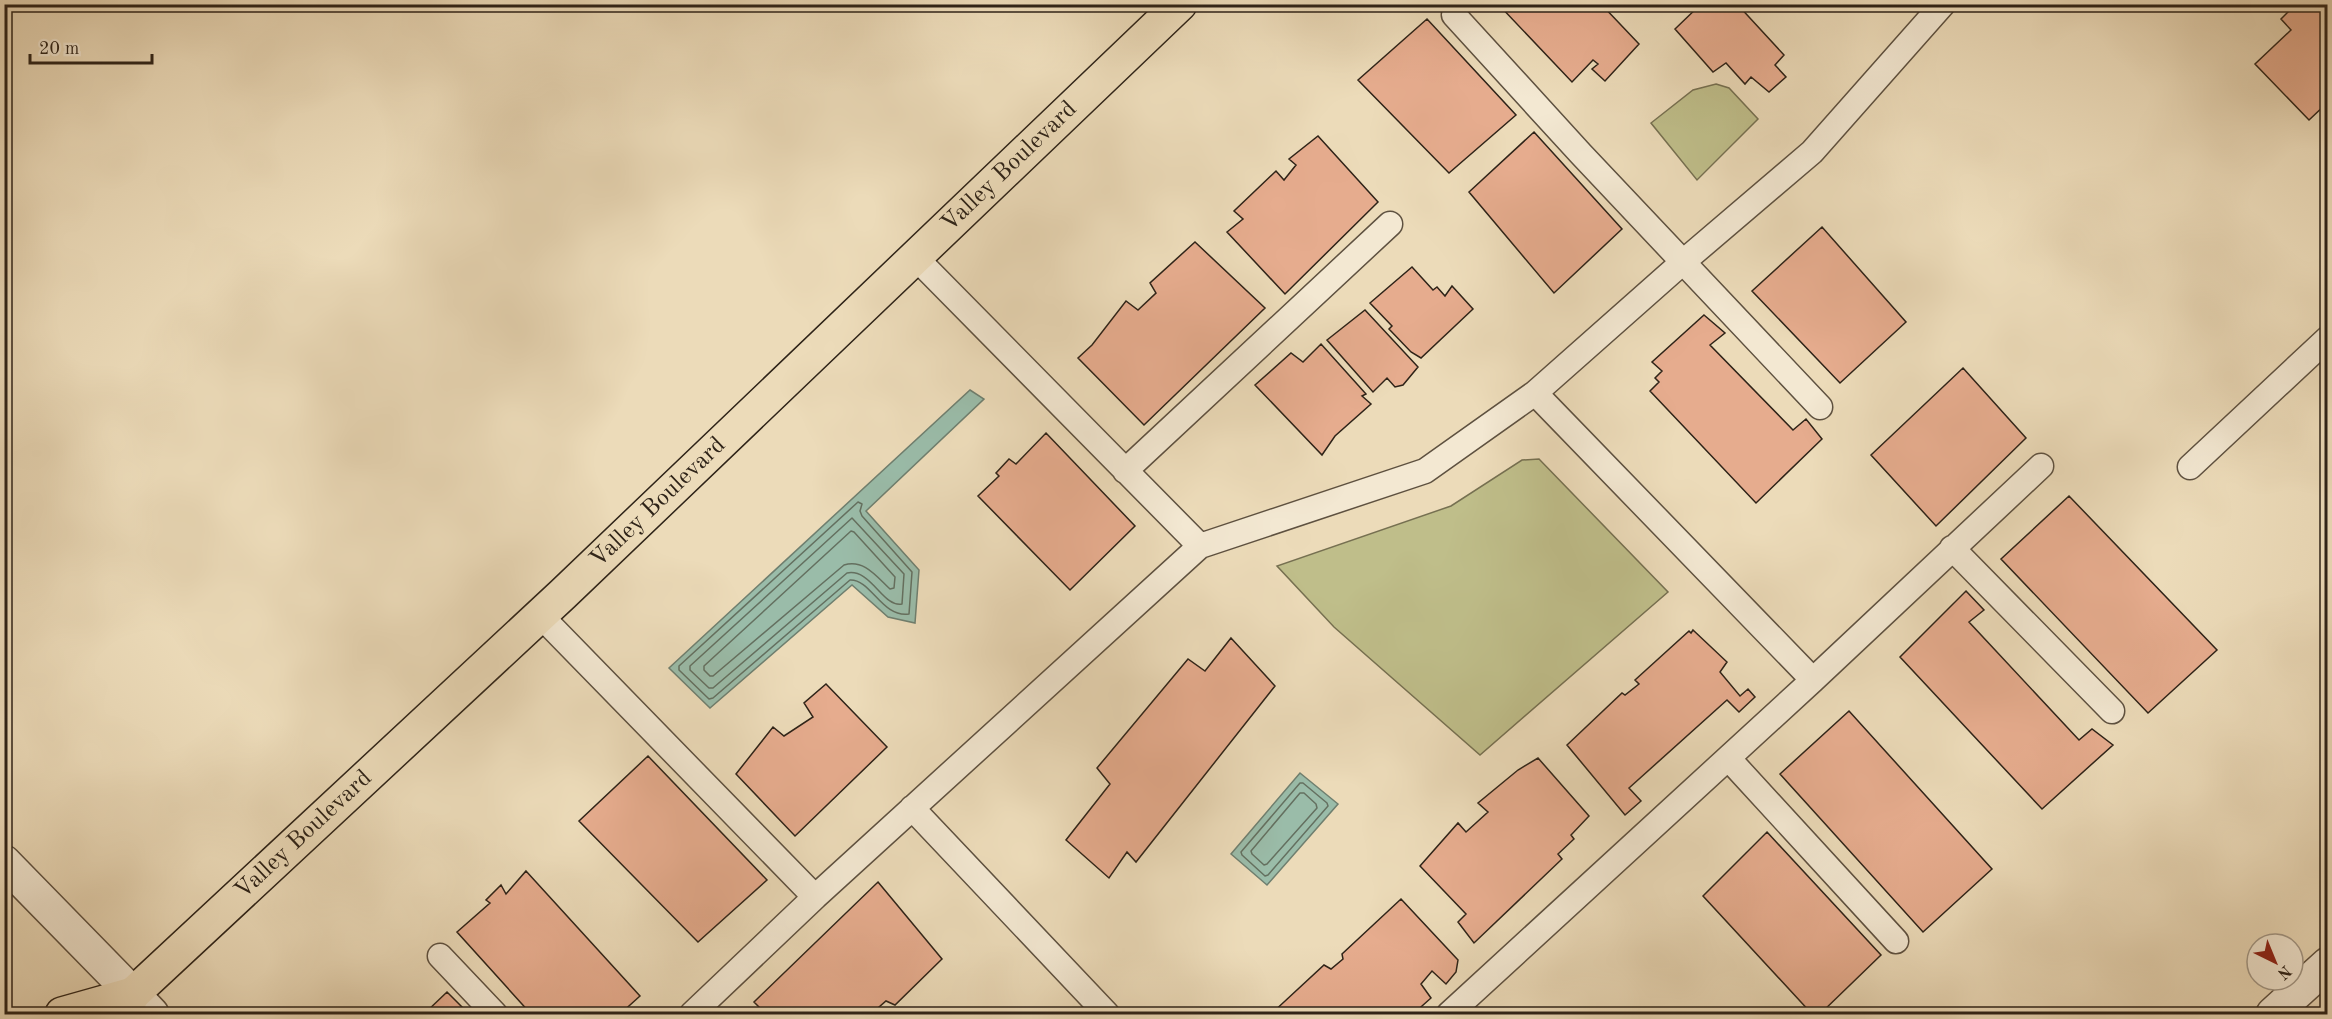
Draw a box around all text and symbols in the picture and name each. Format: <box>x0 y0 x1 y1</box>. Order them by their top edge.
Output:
scale bar <box>30 27 152 65</box>
text: 20 m <box>39 40 79 58</box>
street label: Valley Boulevard <box>937 97 1082 237</box>
street label: Valley Boulevard <box>586 433 731 573</box>
street label: Valley Boulevard <box>231 766 377 904</box>
north arrow <box>2245 932 2305 992</box>
text: N <box>2273 961 2294 982</box>

